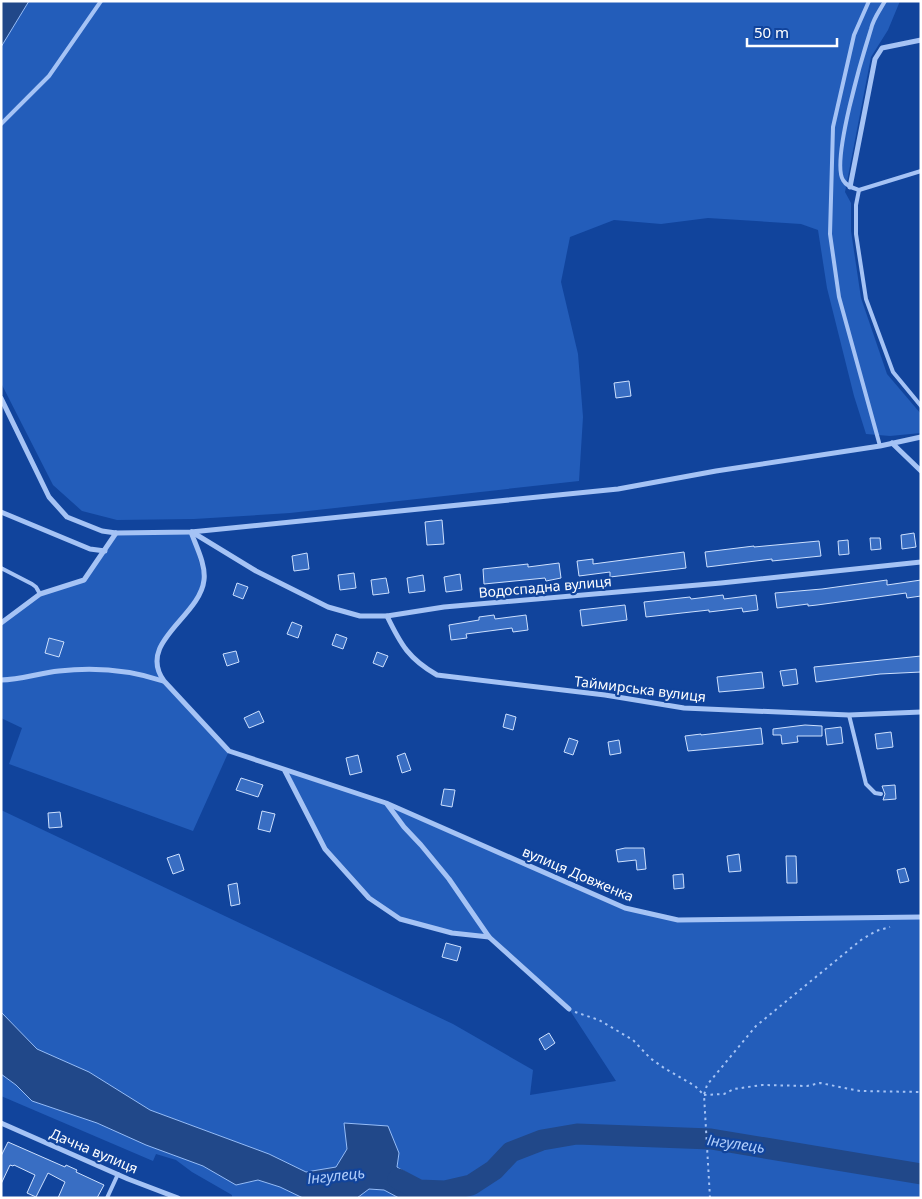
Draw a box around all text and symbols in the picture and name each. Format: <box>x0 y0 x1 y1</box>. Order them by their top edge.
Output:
scale bar <box>747 15 837 47</box>
text: 50 m <box>754 22 789 42</box>
street label: Водоспадна вулиця <box>478 571 612 602</box>
street label: Таймирська вулиця <box>573 671 707 706</box>
street label: вулиця Довженка <box>520 842 637 906</box>
street label: Дачна вулиця <box>47 1123 141 1178</box>
water label: Інгулець <box>706 1129 767 1157</box>
water label: Інгулець <box>306 1162 366 1188</box>

